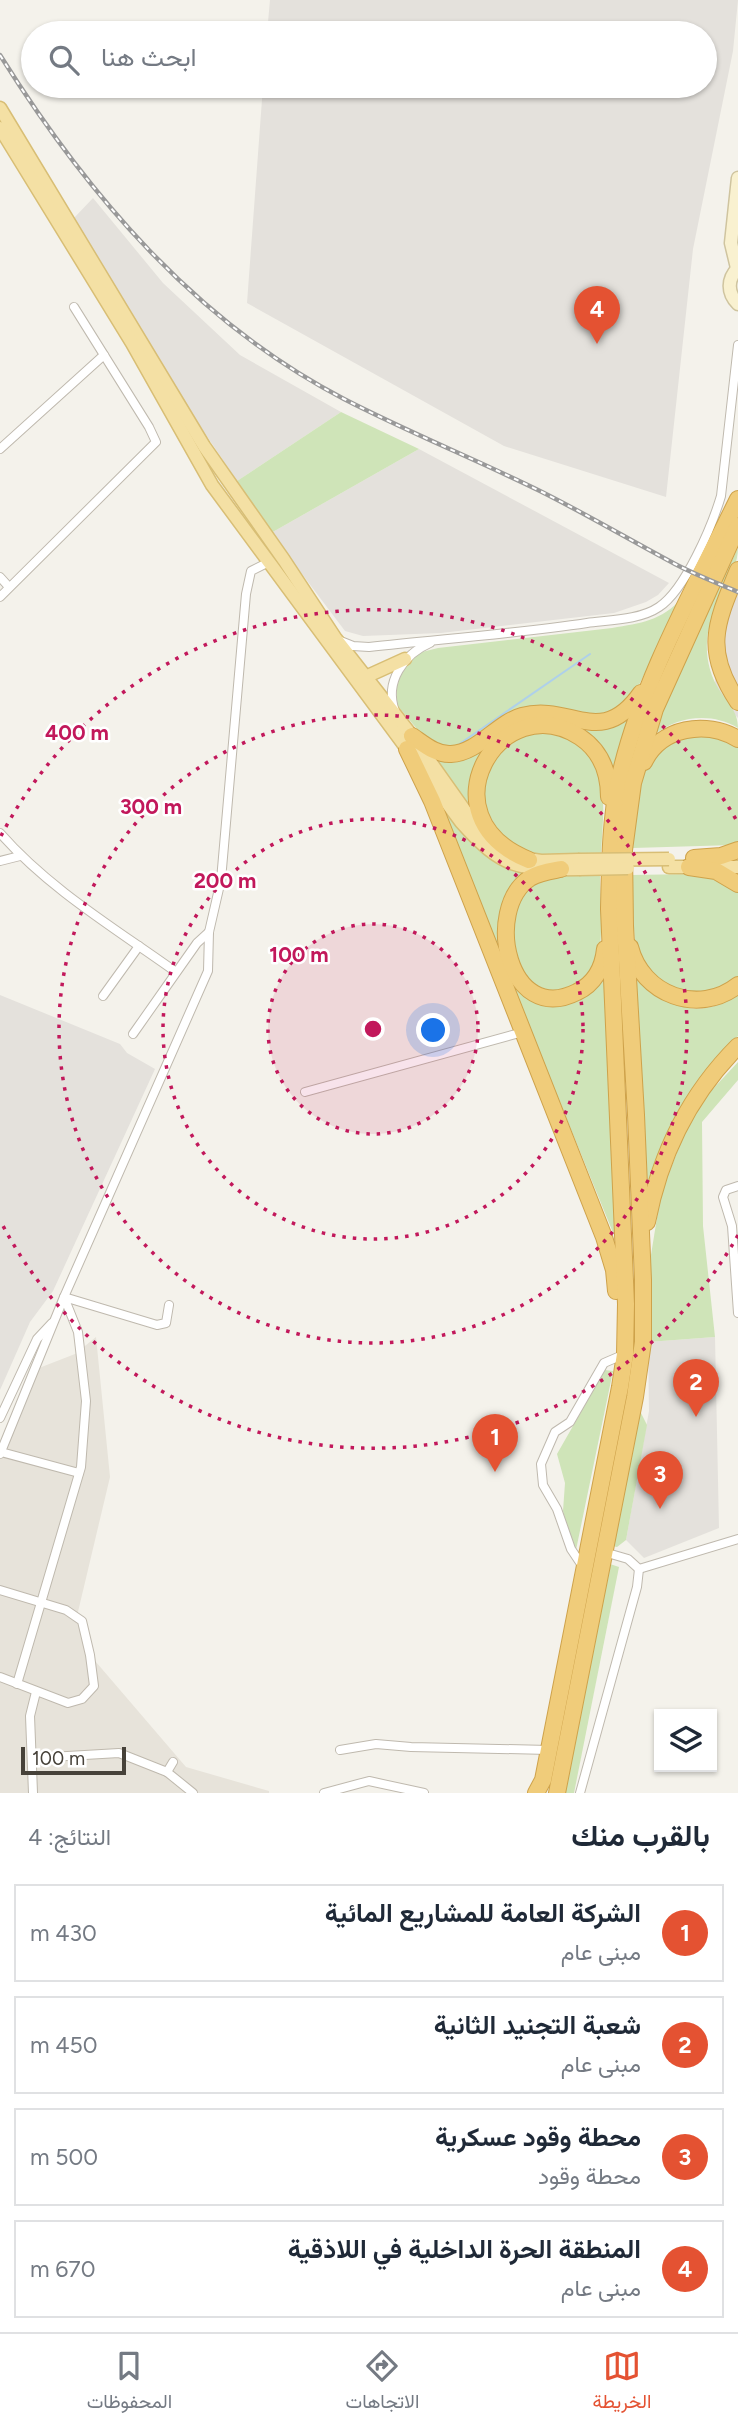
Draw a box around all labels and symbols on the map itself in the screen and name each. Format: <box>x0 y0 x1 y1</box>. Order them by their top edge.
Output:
pin: 4 <box>574 286 620 344</box>
text: 400 m <box>45 720 109 745</box>
text: 300 m <box>120 794 182 819</box>
text: 200 m <box>194 868 256 893</box>
text: 100 m <box>269 942 329 967</box>
your location <box>416 1013 450 1047</box>
centre of rings <box>361 1017 385 1041</box>
pin: 2 <box>673 1359 719 1417</box>
pin: 1 <box>472 1414 518 1472</box>
pin: 3 <box>637 1451 683 1509</box>
scale bar <box>21 1744 126 1776</box>

